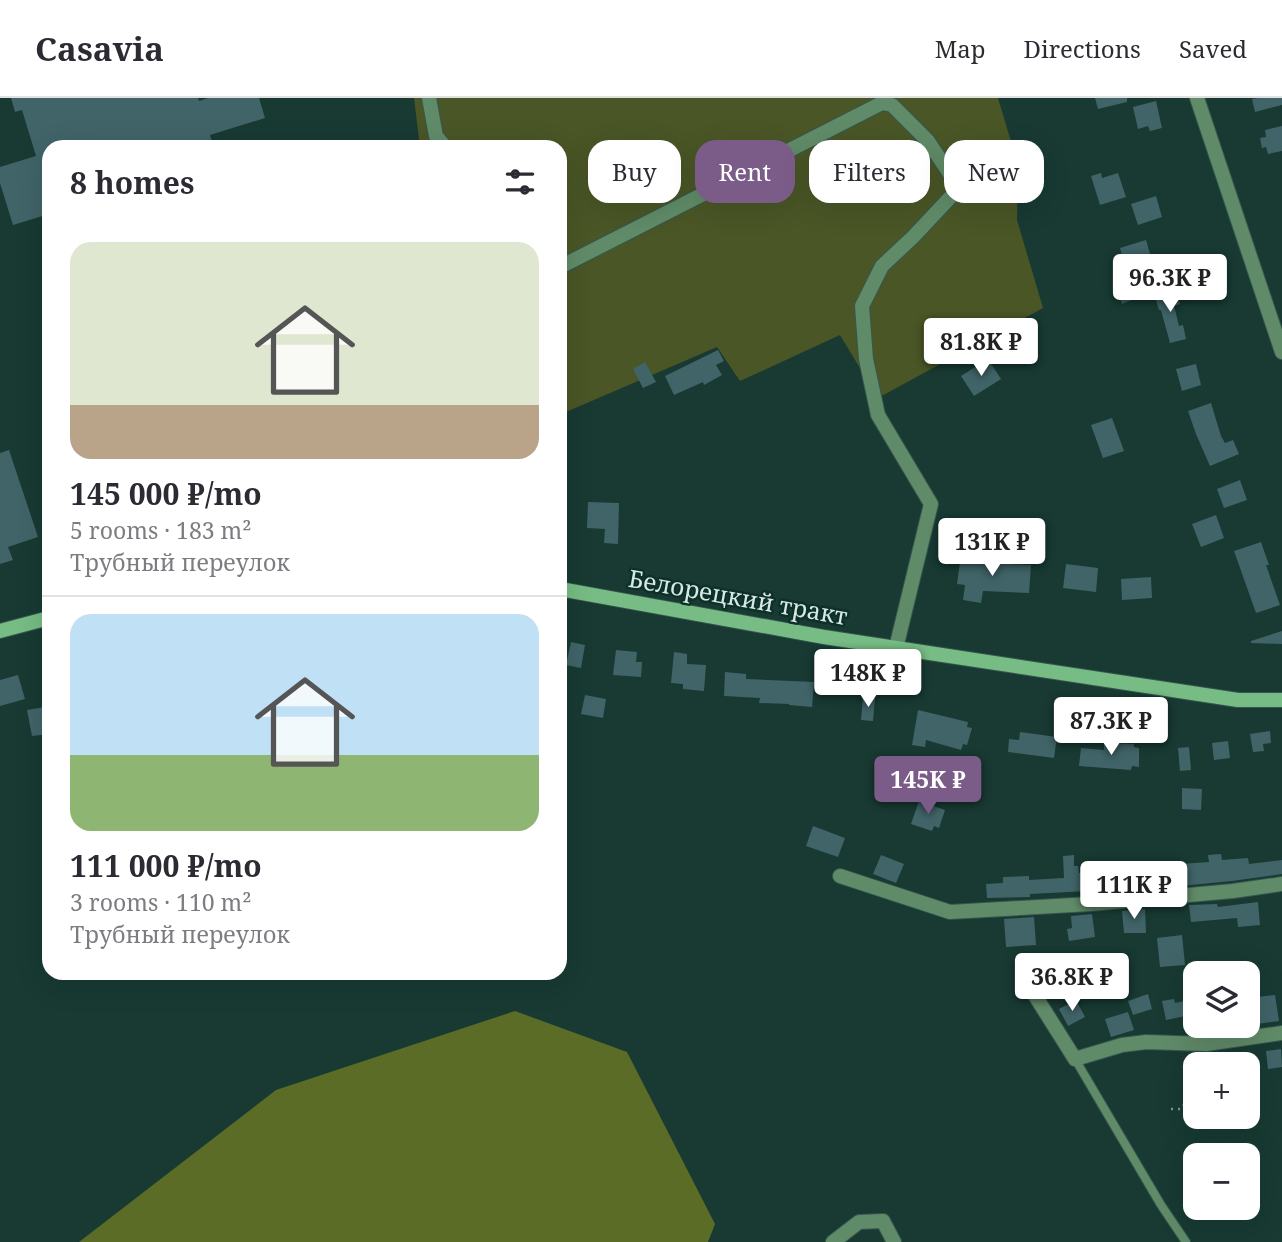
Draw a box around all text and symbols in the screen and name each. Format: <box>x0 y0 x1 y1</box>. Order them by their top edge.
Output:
text: Casavia <box>35 26 164 71</box>
text: Map <box>935 32 986 65</box>
text: Directions <box>1024 32 1141 65</box>
text: Saved <box>1179 32 1247 65</box>
chip: Buy <box>588 140 681 203</box>
chip: Rent <box>695 140 795 203</box>
chip: Filters <box>809 140 930 203</box>
chip: New <box>944 140 1044 203</box>
text: 8 homes <box>70 162 194 203</box>
icon: filters <box>501 163 539 201</box>
pin: 96.3K ₽ <box>1105 254 1235 314</box>
text: 96.3K ₽ <box>1129 261 1211 293</box>
icon: home <box>242 287 368 413</box>
pin: 81.8K ₽ <box>916 318 1046 378</box>
text: 81.8K ₽ <box>940 325 1022 357</box>
text: 145 000 ₽/mo <box>70 473 262 514</box>
text: 5 rooms · 183 m² <box>70 514 252 546</box>
pin: 131K ₽ <box>935 518 1049 578</box>
text: 131K ₽ <box>954 525 1030 557</box>
text: Трубный переулок <box>70 546 290 578</box>
street label: Белорецкий тракт <box>626 561 851 632</box>
pin: 148K ₽ <box>811 650 925 709</box>
text: 148K ₽ <box>830 656 906 688</box>
icon: home <box>242 659 368 785</box>
pin: 87.3K ₽ <box>1046 698 1176 757</box>
text: 87.3K ₽ <box>1070 704 1152 736</box>
pin: 145K ₽ <box>871 756 985 816</box>
text: 145K ₽ <box>890 763 966 795</box>
text: 111 000 ₽/mo <box>70 845 262 886</box>
pin: 111K ₽ <box>1077 862 1191 921</box>
text: 111K ₽ <box>1096 868 1172 900</box>
text: 3 rooms · 110 m² <box>70 886 252 918</box>
text: Трубный переулок <box>70 918 290 950</box>
pin: 36.8K ₽ <box>1007 954 1137 1013</box>
text: 36.8K ₽ <box>1031 960 1113 992</box>
map controls <box>1183 961 1260 1220</box>
button: layers <box>1183 961 1260 1038</box>
button: + <box>1183 1052 1260 1129</box>
button: − <box>1183 1143 1260 1220</box>

